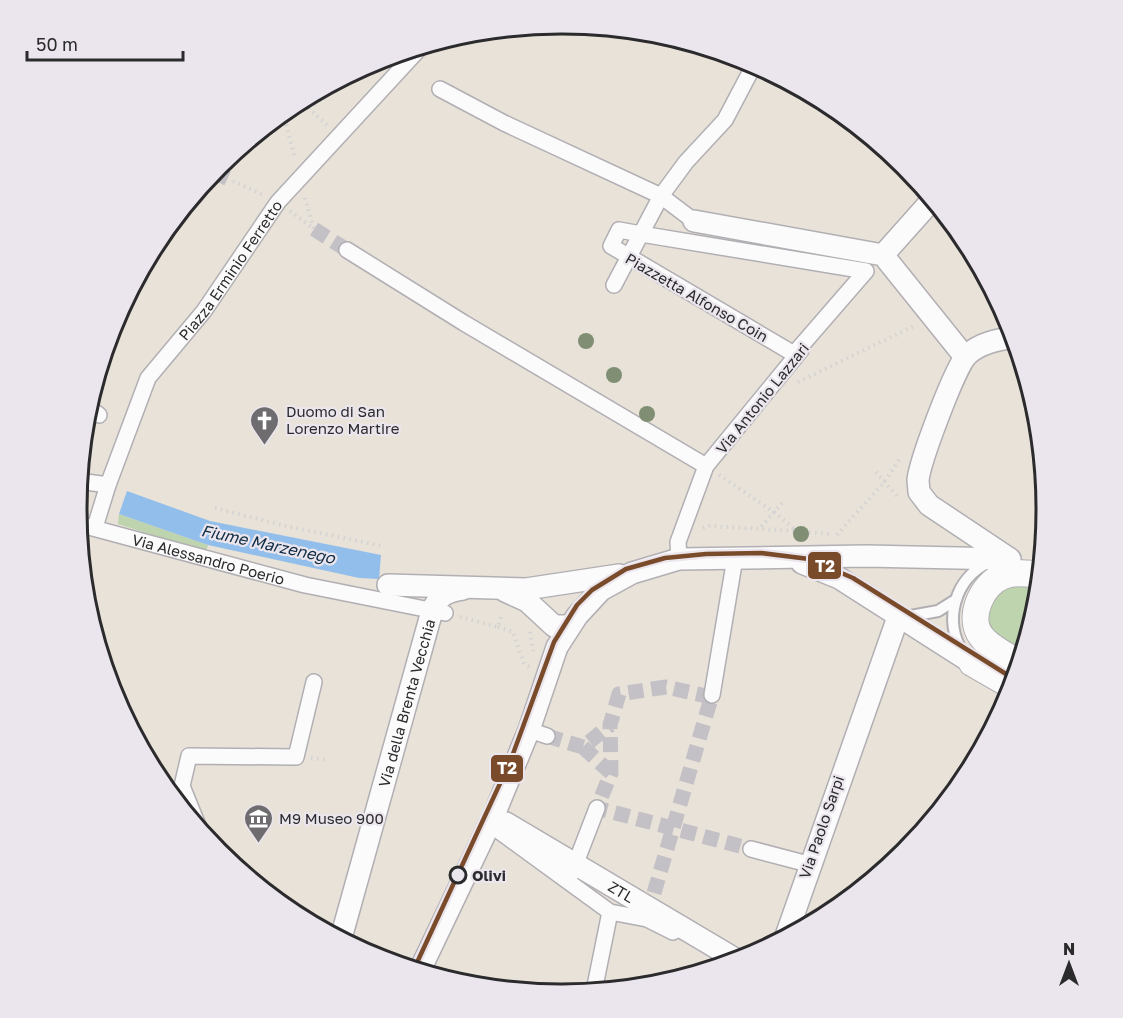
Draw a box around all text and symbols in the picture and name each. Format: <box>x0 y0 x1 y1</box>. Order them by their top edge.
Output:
scale bar <box>27 24 183 62</box>
text: 50 m <box>36 33 78 55</box>
street label: Piazza Erminio Ferretto <box>175 197 286 344</box>
street label: Piazzetta Alfonso Coin <box>623 249 771 345</box>
street label: Via Antonio Lazzari <box>712 339 812 457</box>
place label: Duomo di San Lorenzo Martire <box>286 402 400 437</box>
church icon: Duomo di San Lorenzo Martire <box>249 404 281 446</box>
water label: Fiume Marzenego <box>199 520 338 568</box>
street label: Via Alessandro Poerio <box>130 530 287 588</box>
line badge: T2 <box>807 551 842 580</box>
text: T2 <box>815 556 835 576</box>
street label: Via della Brenta Vecchia <box>374 617 438 789</box>
line badge: T2 <box>490 754 524 783</box>
text: T2 <box>497 758 517 778</box>
street label: Via Paolo Sarpi <box>795 773 847 881</box>
museum icon: M9 Museo 900 <box>242 802 274 844</box>
place label: M9 Museo 900 <box>279 809 384 827</box>
marker: Olivi <box>449 866 467 884</box>
place label: Olivi <box>472 866 506 884</box>
street label: ZTL <box>605 877 638 906</box>
north arrow <box>1039 934 1099 994</box>
text: N <box>1063 939 1075 959</box>

